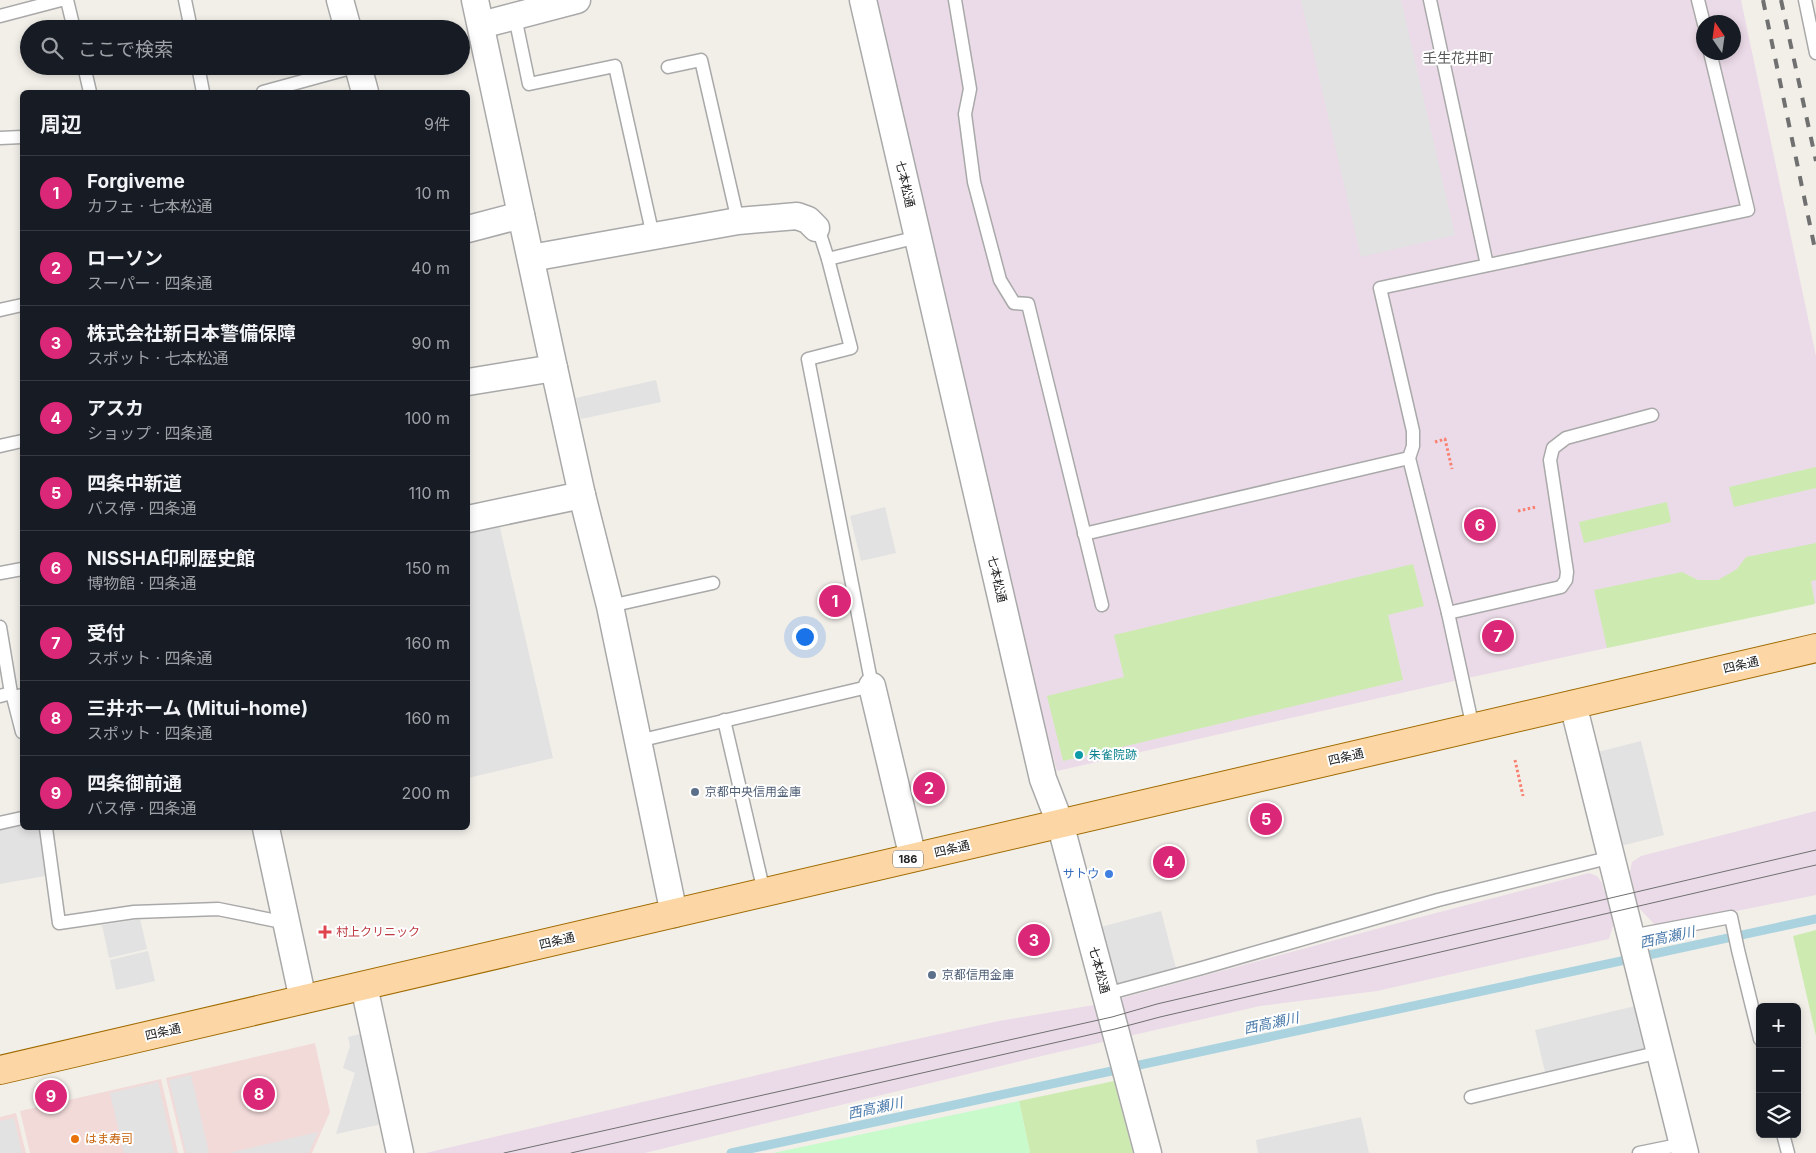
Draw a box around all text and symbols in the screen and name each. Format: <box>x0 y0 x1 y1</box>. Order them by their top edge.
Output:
north arrow <box>1696 15 1741 60</box>
search box <box>20 20 470 75</box>
icon: search <box>38 34 66 62</box>
text: ここで検索 <box>78 38 173 61</box>
district label: 壬生花井町 <box>1423 49 1493 66</box>
text: 周辺 <box>40 112 82 137</box>
text: 9件 <box>424 114 450 134</box>
street label: 七本松通 <box>893 159 918 209</box>
text: Forgiveme <box>87 170 185 193</box>
text: 1 <box>53 183 59 203</box>
text: 10 m <box>415 183 450 203</box>
text: カフェ · 七本松通 <box>87 196 213 216</box>
text: ローソン <box>87 247 163 270</box>
text: 2 <box>51 258 61 278</box>
text: 40 m <box>411 258 450 278</box>
text: スーパー · 四条通 <box>87 273 212 293</box>
text: 株式会社新日本警備保障 <box>87 322 296 345</box>
text: 3 <box>51 333 61 353</box>
text: 90 m <box>411 333 450 353</box>
text: スポット · 七本松通 <box>87 348 229 368</box>
text: アスカ <box>87 397 144 420</box>
text: 4 <box>51 408 61 428</box>
text: 100 m <box>405 408 450 428</box>
text: ショップ · 四条通 <box>87 423 213 443</box>
text: 四条中新道 <box>87 472 182 495</box>
text: 5 <box>51 483 61 503</box>
text: 110 m <box>408 483 450 503</box>
text: バス停 · 四条通 <box>87 498 197 518</box>
pin: 6 <box>1464 506 1496 544</box>
text: NISSHA印刷歴史館 <box>87 547 255 570</box>
street label: 七本松通 <box>985 554 1010 604</box>
text: 6 <box>51 558 61 578</box>
text: 150 m <box>405 558 450 578</box>
text: 博物館 · 四条通 <box>87 573 197 593</box>
pin: 1 <box>819 582 851 620</box>
pin: 7 <box>1482 617 1514 655</box>
text: 受付 <box>87 622 125 645</box>
your location <box>792 624 818 650</box>
text: 7 <box>51 633 61 653</box>
text: 160 m <box>405 633 450 653</box>
text: スポット · 四条通 <box>87 648 213 668</box>
street label: 四条通 <box>1722 653 1760 676</box>
text: 三井ホーム (Mitui-home) <box>87 697 308 720</box>
text: 8 <box>51 708 61 728</box>
text: 160 m <box>405 708 450 728</box>
text: スポット · 四条通 <box>87 723 213 743</box>
street label: 四条通 <box>1327 745 1365 768</box>
place label: 朱雀院跡 <box>1089 747 1137 762</box>
marker: 朱雀院跡 <box>1073 749 1085 761</box>
pin: 2 <box>913 769 945 807</box>
text: 四条御前通 <box>87 772 182 795</box>
text: 9 <box>51 783 61 803</box>
text: 200 m <box>402 783 450 803</box>
place label: 京都中央信用金庫 <box>705 784 801 799</box>
marker: 京都中央信用金庫 <box>689 786 701 798</box>
text: バス停 · 四条通 <box>87 798 197 818</box>
pin: 5 <box>1250 800 1282 838</box>
street label: 四条通 <box>933 837 971 860</box>
pin: 4 <box>1153 843 1185 881</box>
road number: 186 <box>893 851 923 868</box>
place label: サトウ <box>1063 866 1099 881</box>
marker: サトウ <box>1103 868 1115 880</box>
pin: 3 <box>1018 921 1050 959</box>
water label: 西高瀬川 <box>1638 922 1698 951</box>
place label: 村上クリニック <box>336 924 420 939</box>
marker: 村上クリニック <box>318 925 332 939</box>
street label: 四条通 <box>538 929 576 952</box>
street label: 七本松通 <box>1086 945 1113 995</box>
place label: 京都信用金庫 <box>942 967 1014 982</box>
marker: 京都信用金庫 <box>926 969 938 981</box>
map controls <box>1756 1003 1801 1138</box>
button: + <box>1756 1003 1801 1048</box>
water label: 西高瀬川 <box>1242 1008 1302 1037</box>
street label: 四条通 <box>144 1020 182 1043</box>
button: − <box>1756 1048 1801 1093</box>
pin: 8 <box>243 1075 275 1113</box>
pin: 9 <box>35 1077 67 1115</box>
water label: 西高瀬川 <box>846 1093 906 1122</box>
button: layers <box>1756 1093 1801 1138</box>
place label: はま寿司 <box>85 1131 133 1146</box>
marker: はま寿司 <box>69 1133 81 1145</box>

